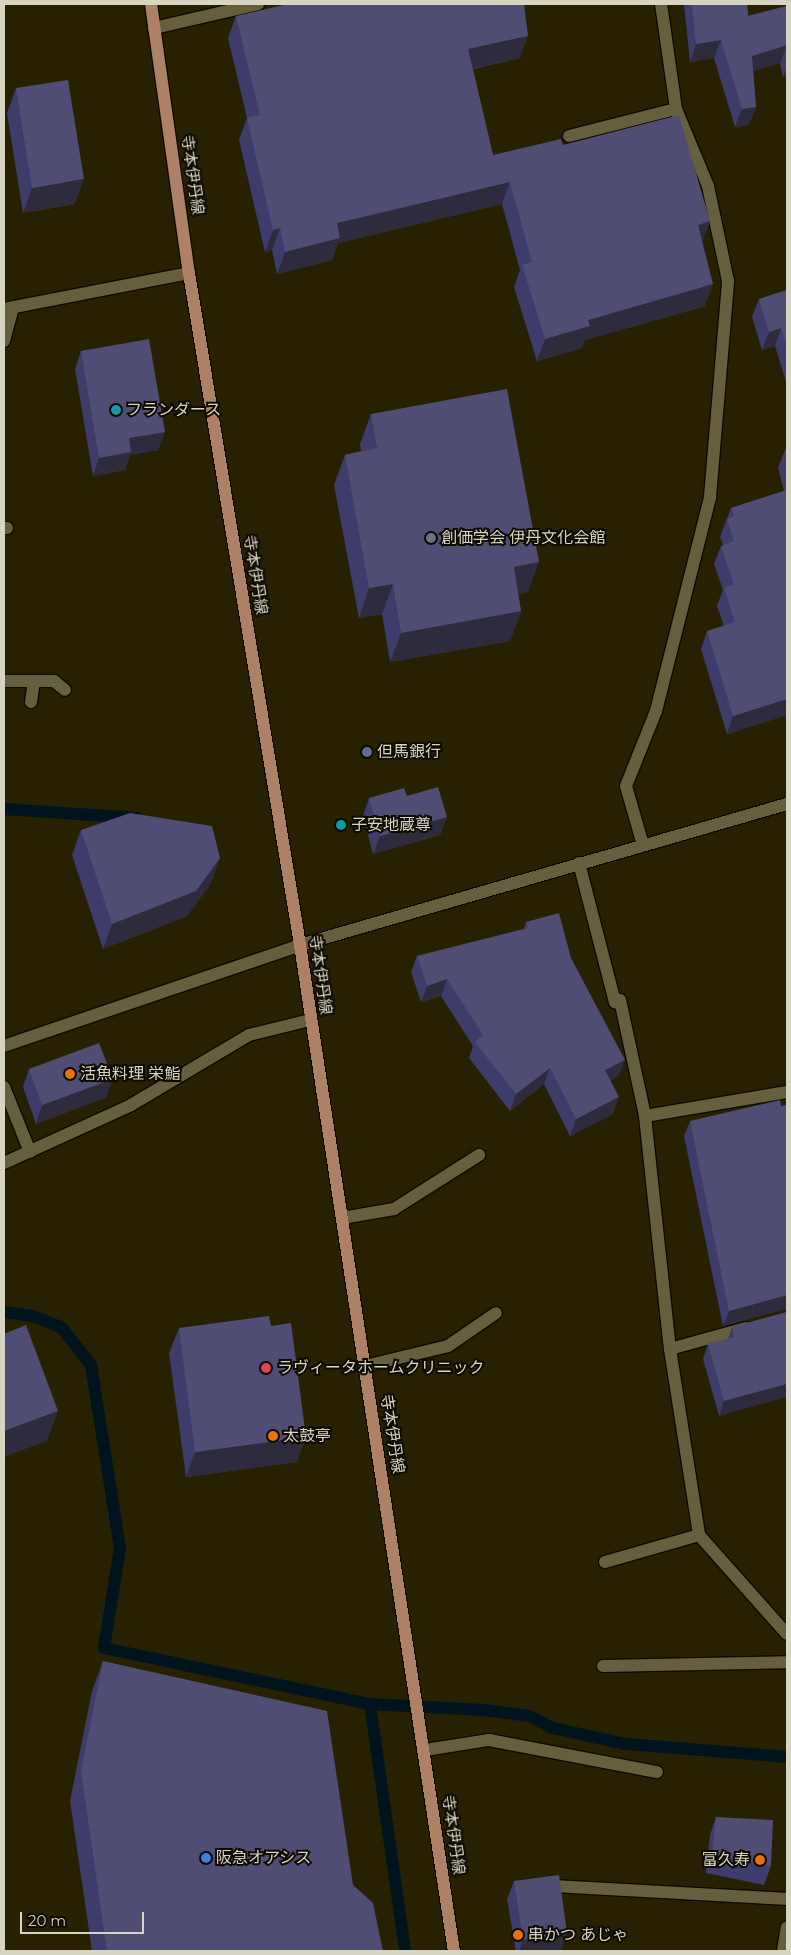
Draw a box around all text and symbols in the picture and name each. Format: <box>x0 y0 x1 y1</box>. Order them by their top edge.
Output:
street label: 寺本伊丹線 <box>177 134 207 216</box>
place label: フランダース <box>126 400 222 420</box>
marker: フランダース <box>110 404 122 416</box>
place label: 創価学会 伊丹文化会館 <box>441 528 605 548</box>
marker: 創価学会 伊丹文化会館 <box>425 532 437 544</box>
street label: 寺本伊丹線 <box>239 534 271 616</box>
place label: 但馬銀行 <box>377 742 441 762</box>
marker: 但馬銀行 <box>361 746 373 758</box>
place label: 子安地蔵尊 <box>351 815 431 835</box>
marker: 子安地蔵尊 <box>335 819 347 831</box>
street label: 寺本伊丹線 <box>305 934 335 1016</box>
place label: 活魚料理 栄鮨 <box>80 1064 180 1084</box>
marker: 活魚料理 栄鮨 <box>64 1068 76 1080</box>
place label: ラヴィータホームクリニック <box>277 1358 485 1378</box>
marker: ラヴィータホームクリニック <box>259 1361 273 1375</box>
street label: 寺本伊丹線 <box>376 1393 408 1475</box>
place label: 太鼓亭 <box>283 1426 331 1446</box>
marker: 太鼓亭 <box>267 1430 279 1442</box>
street label: 寺本伊丹線 <box>438 1794 468 1876</box>
place label: 阪急オアシス <box>216 1848 312 1868</box>
place label: 富久寿 <box>702 1850 750 1870</box>
marker: 阪急オアシス <box>200 1852 212 1864</box>
marker: 富久寿 <box>754 1854 766 1866</box>
scale bar <box>22 1902 146 1934</box>
text: 20 m <box>28 1911 66 1930</box>
place label: 串かつ あじゃ <box>528 1925 628 1945</box>
marker: 串かつ あじゃ <box>512 1929 524 1941</box>

